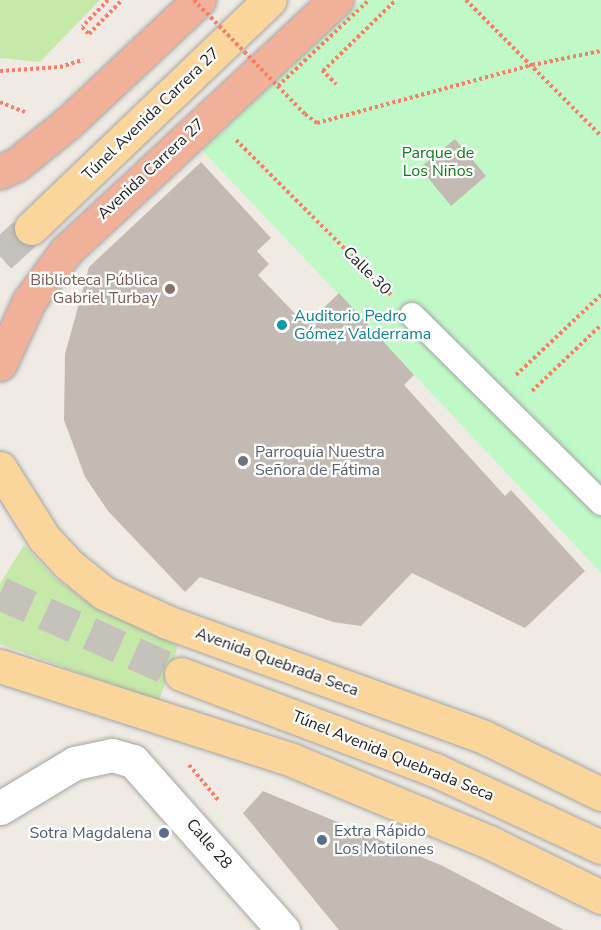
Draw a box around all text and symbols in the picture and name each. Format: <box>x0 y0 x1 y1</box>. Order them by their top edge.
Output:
street label: Túnel Avenida Carrera 27 <box>79 44 223 184</box>
street label: Avenida Carrera 27 <box>94 115 208 223</box>
park label: Parque de Los Niños <box>402 143 474 181</box>
street label: Calle 30 <box>339 243 395 299</box>
place label: Biblioteca Pública Gabriel Turbay <box>30 270 158 308</box>
marker: Biblioteca Pública Gabriel Turbay <box>163 282 177 296</box>
place label: Auditorio Pedro Gómez Valderrama <box>294 306 431 344</box>
marker: Auditorio Pedro Gómez Valderrama <box>275 318 289 332</box>
place label: Parroquia Nuestra Señora de Fátima <box>255 442 385 480</box>
marker: Parroquia Nuestra Señora de Fátima <box>236 454 250 468</box>
street label: Avenida Quebrada Seca <box>193 624 361 700</box>
street label: Túnel Avenida Quebrada Seca <box>289 707 497 805</box>
street label: Calle 28 <box>182 815 236 873</box>
place label: Extra Rápido Los Motilones <box>334 821 434 859</box>
place label: Sotra Magdalena <box>29 823 152 843</box>
marker: Sotra Magdalena <box>157 826 171 840</box>
marker: Extra Rápido Los Motilones <box>315 833 329 847</box>

